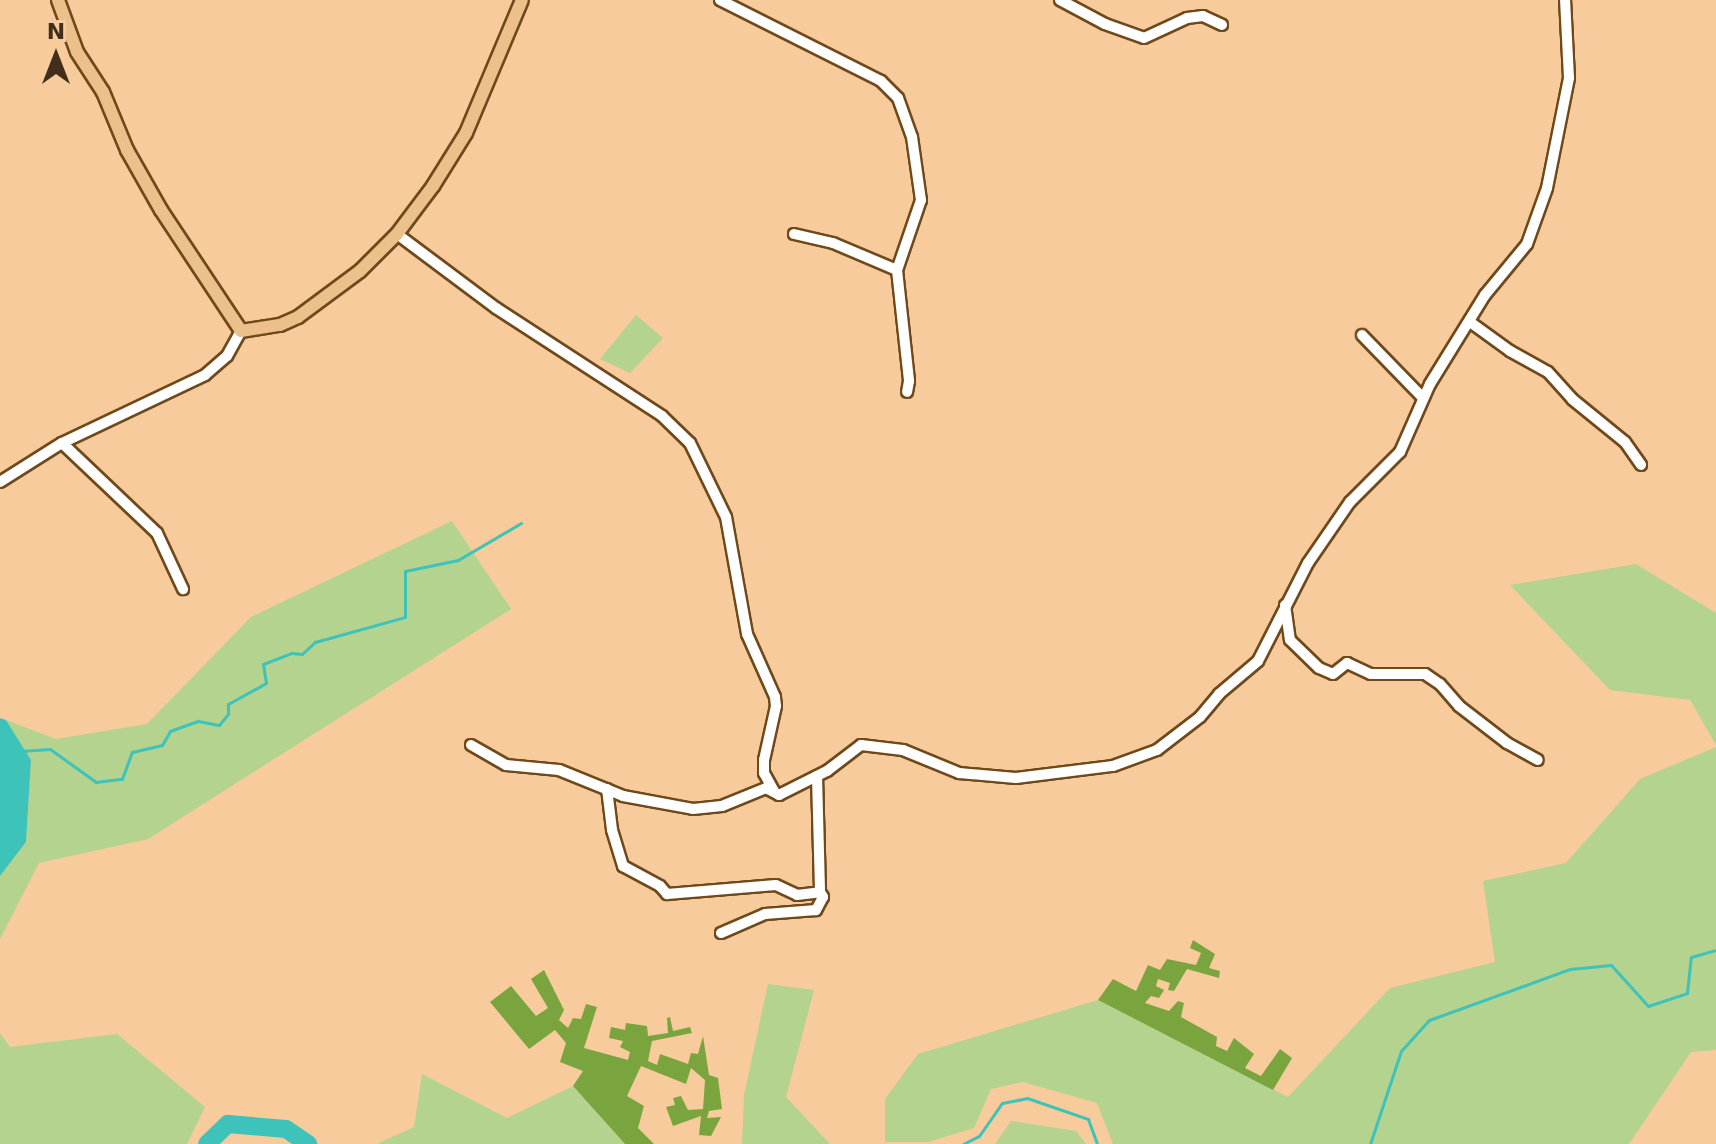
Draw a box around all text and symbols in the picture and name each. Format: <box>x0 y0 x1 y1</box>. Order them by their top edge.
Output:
north arrow <box>16 16 96 96</box>
text: N <box>47 19 65 44</box>

